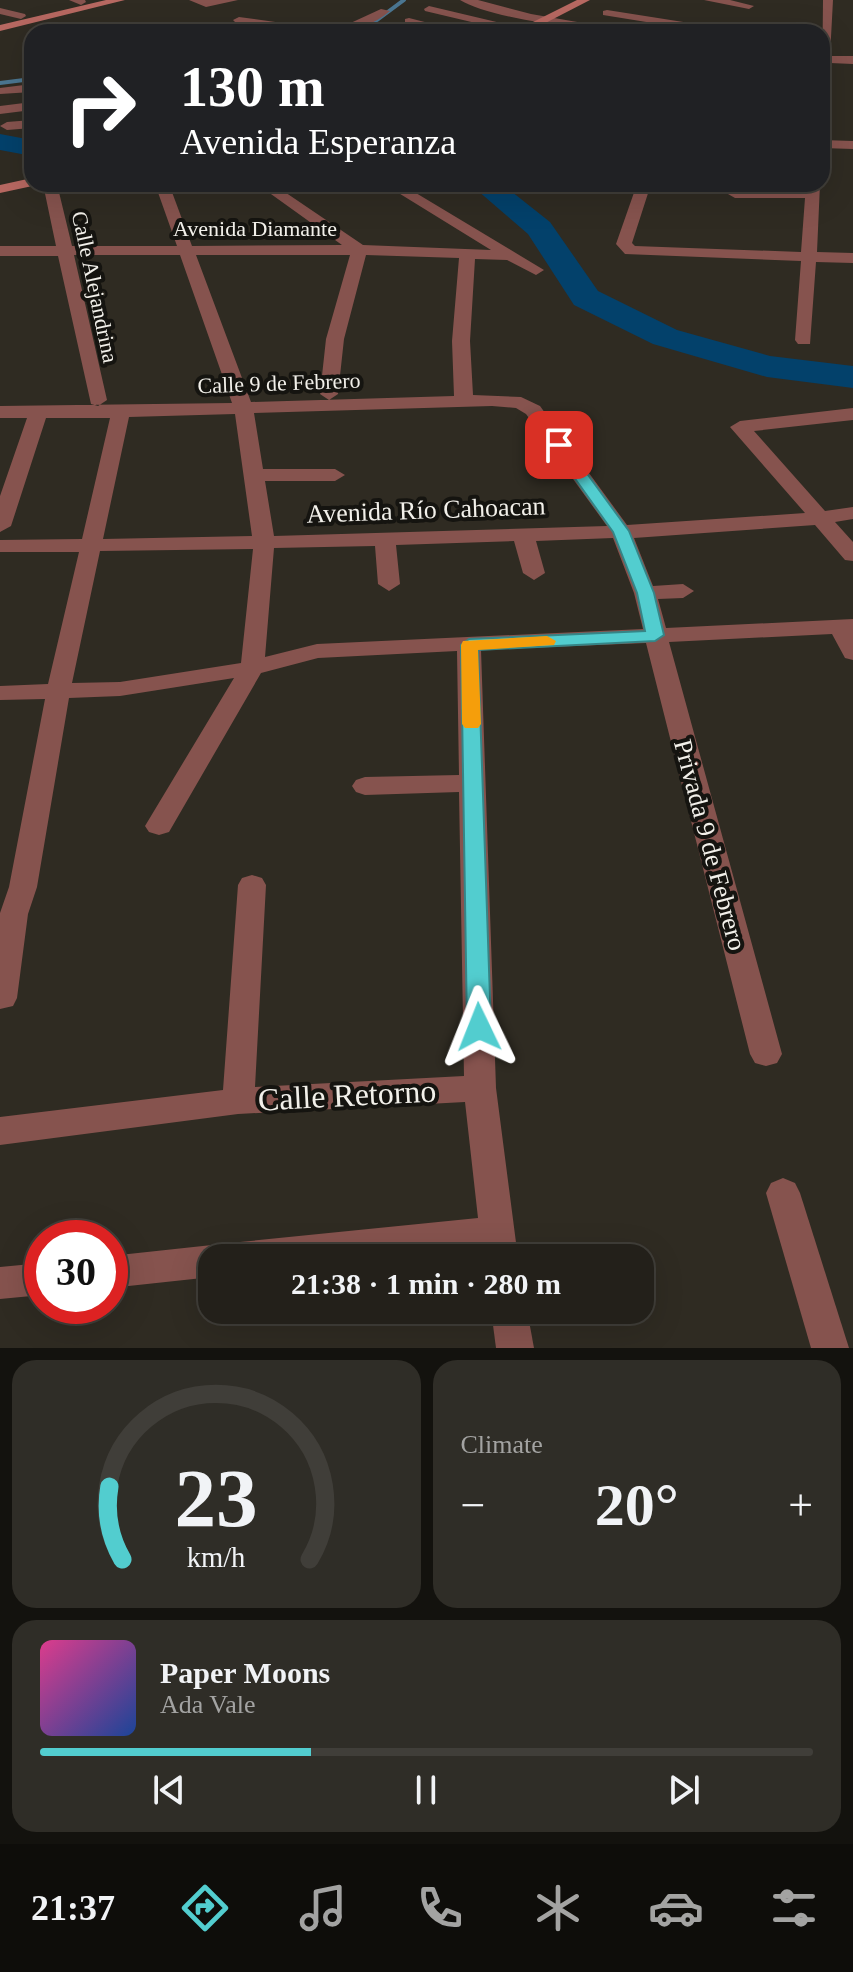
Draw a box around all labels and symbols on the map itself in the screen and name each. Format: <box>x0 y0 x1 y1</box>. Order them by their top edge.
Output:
street label: Calle Alejandrina <box>67 209 123 365</box>
street label: Avenida Diamante <box>173 216 337 241</box>
street label: Calle 9 de Febrero <box>197 368 361 398</box>
pin <box>525 411 593 479</box>
street label: Avenida Río Cahoacan <box>306 491 546 529</box>
street label: Privada 9 de Febrero <box>668 736 752 954</box>
position arrow <box>437 985 521 1069</box>
street label: Calle Retorno <box>257 1072 437 1118</box>
speed limit sign: 30 <box>24 1220 128 1324</box>

